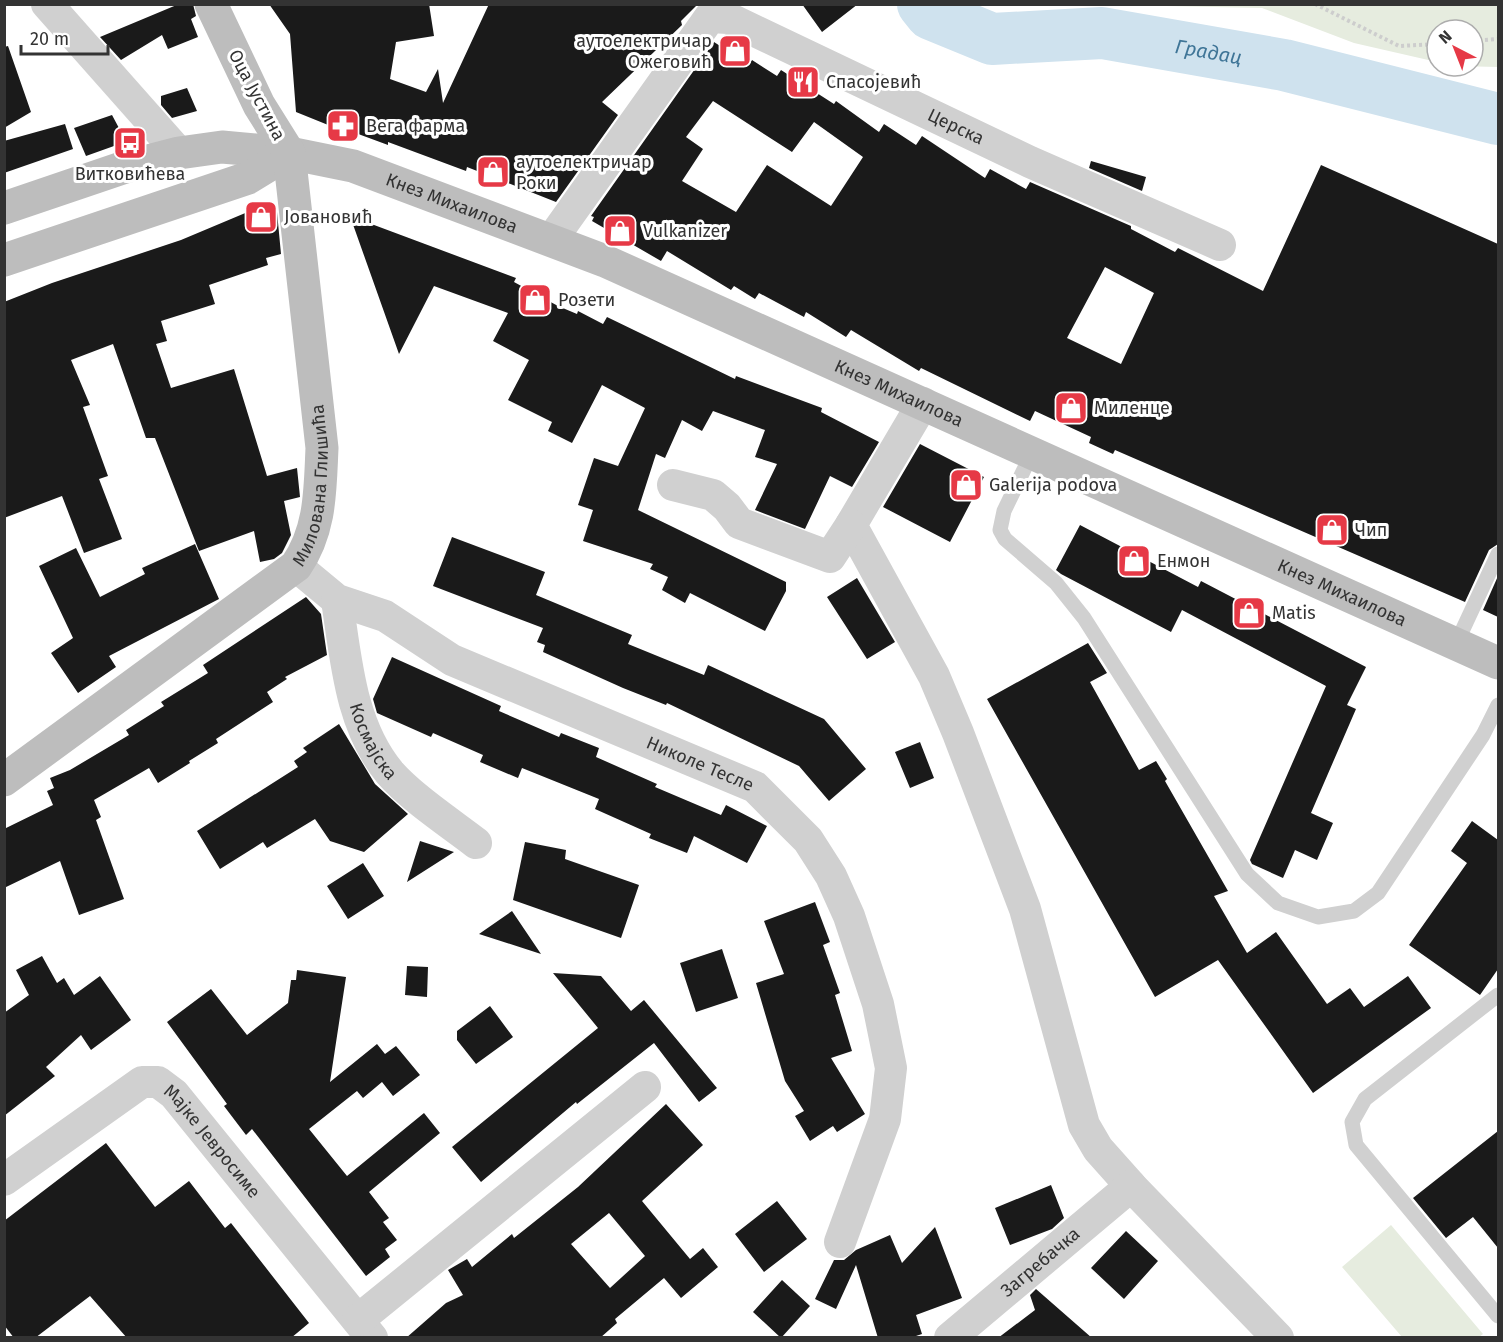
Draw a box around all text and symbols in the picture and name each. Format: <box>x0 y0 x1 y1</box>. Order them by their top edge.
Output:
scale bar <box>21 18 108 56</box>
north arrow <box>1425 18 1485 78</box>
text: N <box>1435 27 1456 48</box>
text: 20 m <box>30 28 69 50</box>
place label: аутоелектричар Ожеговић <box>576 30 712 73</box>
shop icon: аутоелектричар Ожеговић <box>717 33 753 69</box>
water label: Градац <box>1173 34 1244 69</box>
street label: Оца Јустина <box>224 46 290 144</box>
restaurant icon: Спасојевић <box>785 64 821 100</box>
place label: Спасојевић <box>826 71 921 93</box>
street label: Церска <box>924 104 988 150</box>
pharmacy icon: Вега фарма <box>325 108 361 144</box>
place label: Вега фарма <box>366 115 465 137</box>
bus stop icon: Витковићева <box>112 125 148 161</box>
place label: аутоелектричар Роки <box>516 151 652 194</box>
shop icon: аутоелектричар Роки <box>475 154 511 190</box>
place label: Витковићева <box>75 163 185 185</box>
street label: Кнез Михаилова <box>383 168 521 238</box>
shop icon: Јовановић <box>243 199 279 235</box>
place label: Јовановић <box>284 206 373 228</box>
shop icon: Vulkanizer <box>602 213 638 249</box>
place label: Vulkanizer <box>643 220 727 242</box>
shop icon: Розети <box>517 282 553 318</box>
place label: Розети <box>558 289 615 311</box>
street label: Кнез Михаилова <box>831 355 967 432</box>
shop icon: Миленце <box>1053 390 1089 426</box>
place label: Миленце <box>1094 397 1170 419</box>
street label: Милована Глишића <box>288 403 333 570</box>
shop icon: Galerija podova <box>948 467 984 503</box>
place label: Galerija podova <box>989 474 1117 496</box>
shop icon: Чип <box>1314 512 1350 548</box>
place label: Чип <box>1355 519 1387 541</box>
shop icon: Енмон <box>1116 543 1152 579</box>
place label: Енмон <box>1157 550 1210 572</box>
street label: Кнез Михаилова <box>1274 554 1410 631</box>
shop icon: Matis <box>1231 595 1267 631</box>
place label: Matis <box>1272 602 1316 624</box>
street label: Космајска <box>345 700 402 784</box>
street label: Николе Тесле <box>643 732 757 796</box>
street label: Мајке Јевросиме <box>160 1080 265 1203</box>
street label: Загребачка <box>996 1223 1084 1302</box>

